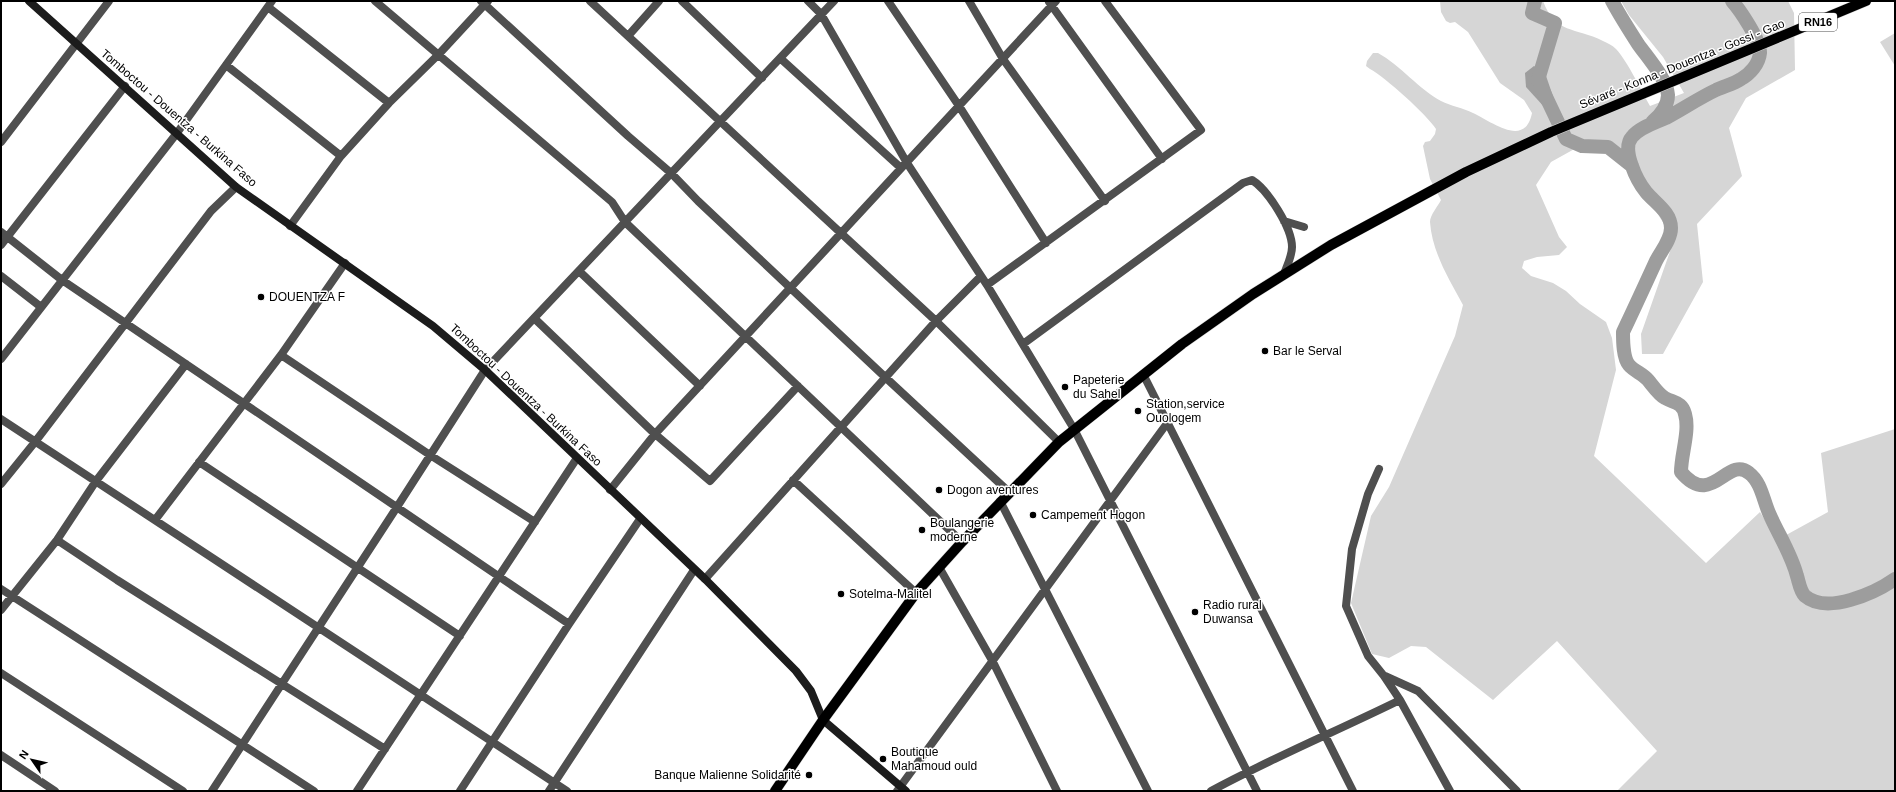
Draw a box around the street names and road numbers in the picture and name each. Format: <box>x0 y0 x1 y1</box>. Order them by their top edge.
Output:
road number: RN16 <box>1799 13 1837 31</box>
street label: Sévaré - Konna - Douentza - Gossi - Gao <box>1577 16 1787 112</box>
street label: Tomboctou - Douentza - Burkina Faso <box>98 46 260 190</box>
street label: Tomboctou - Douentza - Burkina Faso <box>447 321 605 469</box>

